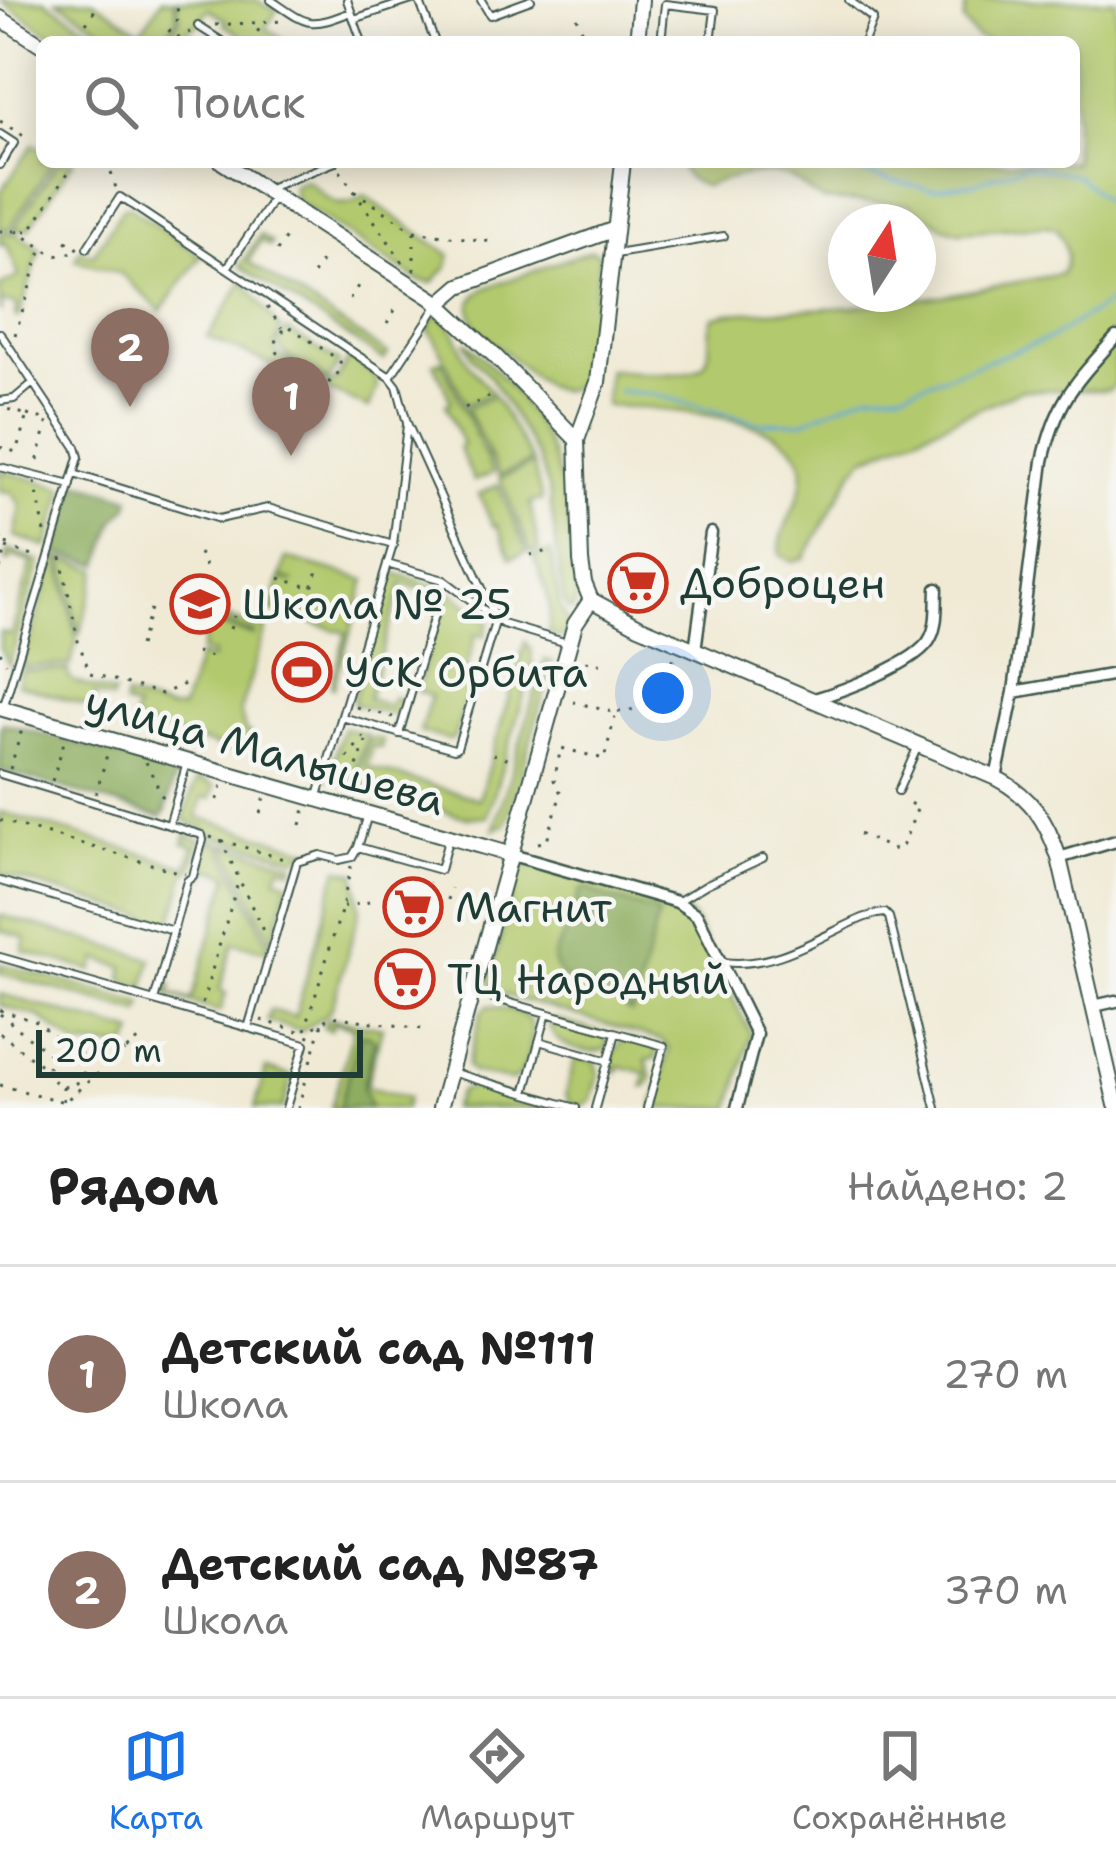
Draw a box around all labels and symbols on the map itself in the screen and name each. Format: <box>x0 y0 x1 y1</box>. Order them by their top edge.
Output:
north arrow <box>828 204 936 312</box>
pin: 2 <box>91 308 169 407</box>
pin: 1 <box>252 357 330 456</box>
supermarket icon: Доброцен <box>607 552 669 614</box>
place label: Доброцен <box>680 555 885 611</box>
school or university icon: Школа № 25 <box>169 573 231 635</box>
place label: Школа № 25 <box>242 576 512 632</box>
sports icon: УСК Орбита <box>271 641 333 703</box>
place label: УСК Орбита <box>344 644 588 700</box>
your location <box>633 663 693 723</box>
street label: улица Малышева <box>79 672 451 828</box>
supermarket icon: Магнит <box>382 876 444 938</box>
place label: Магнит <box>455 879 612 935</box>
supermarket icon: ТЦ Народный <box>374 948 436 1010</box>
place label: ТЦ Народный <box>447 951 729 1007</box>
scale bar <box>36 1024 363 1077</box>

